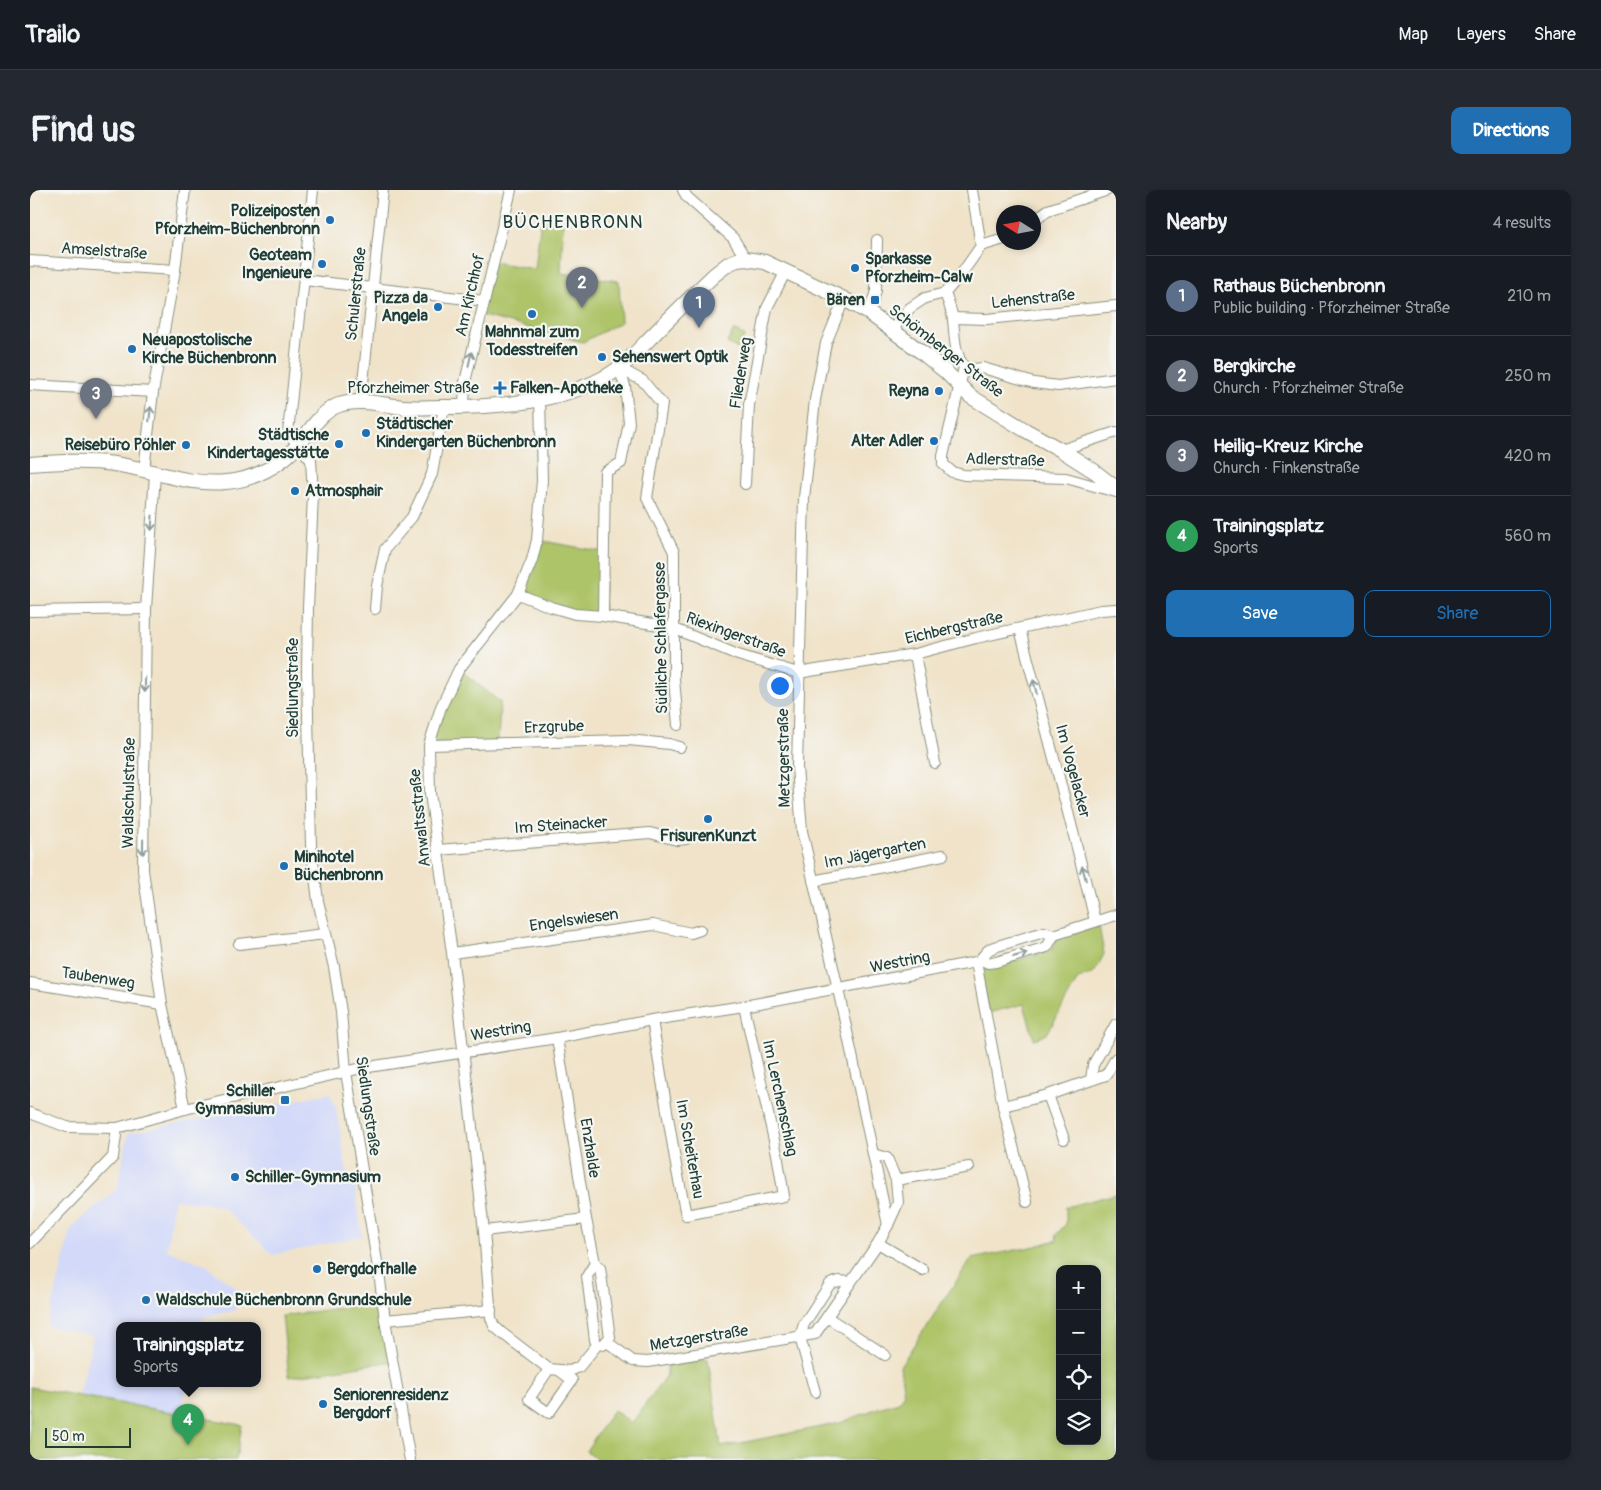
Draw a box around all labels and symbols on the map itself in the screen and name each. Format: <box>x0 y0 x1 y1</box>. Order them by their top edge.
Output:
place label: Polizeiposten Pforzheim-Büchenbronn <box>155 201 320 239</box>
north arrow <box>996 205 1041 250</box>
district label: BÜCHENBRONN <box>502 210 644 234</box>
marker: Polizeiposten Pforzheim-Büchenbronn <box>324 214 336 226</box>
street label: Amselstraße <box>60 238 148 264</box>
place label: Geoteam Ingenieure <box>242 245 313 283</box>
street label: Schulerstraße <box>341 246 371 342</box>
place label: Sparkasse Pforzheim-Calw <box>865 249 973 287</box>
street label: Am Kirchhof <box>451 251 489 338</box>
marker: Geoteam Ingenieure <box>316 258 328 270</box>
marker: Sparkasse Pforzheim-Calw <box>849 262 861 274</box>
pin: 2 <box>566 267 598 308</box>
street label: Lehenstraße <box>990 285 1076 313</box>
pin: 1 <box>683 287 715 328</box>
place label: Pizza da Angela <box>373 288 429 326</box>
place label: Bären <box>826 290 865 310</box>
marker: Bären <box>869 294 881 306</box>
street label: Schömberger Straße <box>885 300 1007 402</box>
marker: Pizza da Angela <box>432 301 444 313</box>
marker: Mahnmal zum Todesstreifen <box>526 308 538 320</box>
place label: Mahnmal zum Todesstreifen <box>485 322 579 360</box>
place label: Neuapostolische Kirche Büchenbronn <box>142 330 277 368</box>
street label: Fliederweg <box>725 336 757 410</box>
marker: Neuapostolische Kirche Büchenbronn <box>126 343 138 355</box>
place label: Sehenswert Optik <box>612 347 729 367</box>
one-way arrow <box>466 351 475 367</box>
marker: Sehenswert Optik <box>596 351 608 363</box>
pin: 3 <box>80 378 112 419</box>
street label: Pforzheimer Straße <box>347 378 479 398</box>
place label: Falken-Apotheke <box>510 378 624 398</box>
place label: Reyna <box>889 381 930 401</box>
marker: Falken-Apotheke <box>494 382 506 394</box>
marker: Reyna <box>933 385 945 397</box>
one-way arrow <box>145 406 155 422</box>
place label: Städtischer Kindergarten Büchenbronn <box>376 414 556 452</box>
place label: Städtische Kindertagesstätte <box>207 425 330 463</box>
marker: Städtischer Kindergarten Büchenbronn <box>360 427 372 439</box>
place label: Alter Adler <box>851 431 924 451</box>
place label: Reisebüro Pöhler <box>65 435 176 455</box>
marker: Alter Adler <box>928 435 940 447</box>
marker: Städtische Kindertagesstätte <box>333 438 345 450</box>
marker: Reisebüro Pöhler <box>180 439 192 451</box>
street label: Adlerstraße <box>965 449 1045 471</box>
place label: Atmosphair <box>305 481 383 501</box>
marker: Atmosphair <box>289 485 301 497</box>
one-way arrow <box>147 514 157 530</box>
street label: Südliche Schlafergasse <box>650 562 672 714</box>
street label: Eichbergstraße <box>903 607 1005 649</box>
street label: Riexingerstraße <box>683 608 789 662</box>
street label: Siedlungstraße <box>283 638 303 738</box>
your location <box>767 673 793 699</box>
one-way arrow <box>140 676 150 693</box>
one-way arrow <box>1030 679 1039 695</box>
street label: Metzgerstraße <box>773 708 795 808</box>
street label: Erzgrube <box>524 716 584 738</box>
street label: Im Vogelacker <box>1051 722 1095 820</box>
street label: Waldschulstraße <box>118 737 140 849</box>
street label: Anwaltsstraße <box>405 768 435 868</box>
street label: Im Steinacker <box>514 812 609 838</box>
marker: FrisurenKunzt <box>702 813 714 825</box>
place label: FrisurenKunzt <box>660 826 757 846</box>
street label: Im Jägergarten <box>822 833 928 873</box>
one-way arrow <box>138 839 148 855</box>
place label: Minihotel Büchenbronn <box>294 847 383 885</box>
marker: Minihotel Büchenbronn <box>278 860 290 872</box>
one-way arrow <box>1079 866 1088 882</box>
street label: Engelswiesen <box>528 904 620 936</box>
street label: Westring <box>868 946 932 978</box>
one-way arrow <box>1012 949 1028 959</box>
street label: Taubenweg <box>60 962 136 994</box>
street label: Westring <box>469 1016 533 1046</box>
street label: Im Lerchenschlag <box>758 1038 802 1158</box>
street label: Siedlungstraße <box>351 1055 385 1157</box>
place label: Schiller Gymnasium <box>195 1081 275 1119</box>
marker: Schiller Gymnasium <box>279 1094 291 1106</box>
street label: Im Scheiterhau <box>671 1098 709 1200</box>
street label: Enzhalde <box>575 1117 605 1179</box>
place label: Schiller-Gymnasium <box>245 1167 381 1187</box>
marker: Schiller-Gymnasium <box>229 1171 241 1183</box>
place label: Bergdorfhalle <box>327 1259 418 1279</box>
marker: Bergdorfhalle <box>311 1263 323 1275</box>
place label: Waldschule Büchenbronn Grundschule <box>156 1290 413 1310</box>
marker: Waldschule Büchenbronn Grundschule <box>140 1294 152 1306</box>
street label: Metzgerstraße <box>648 1320 750 1356</box>
place label: Seniorenresidenz Bergdorf <box>333 1385 449 1423</box>
marker: Seniorenresidenz Bergdorf <box>317 1398 329 1410</box>
pin: 4 <box>172 1404 204 1445</box>
scale bar <box>45 1425 131 1448</box>

